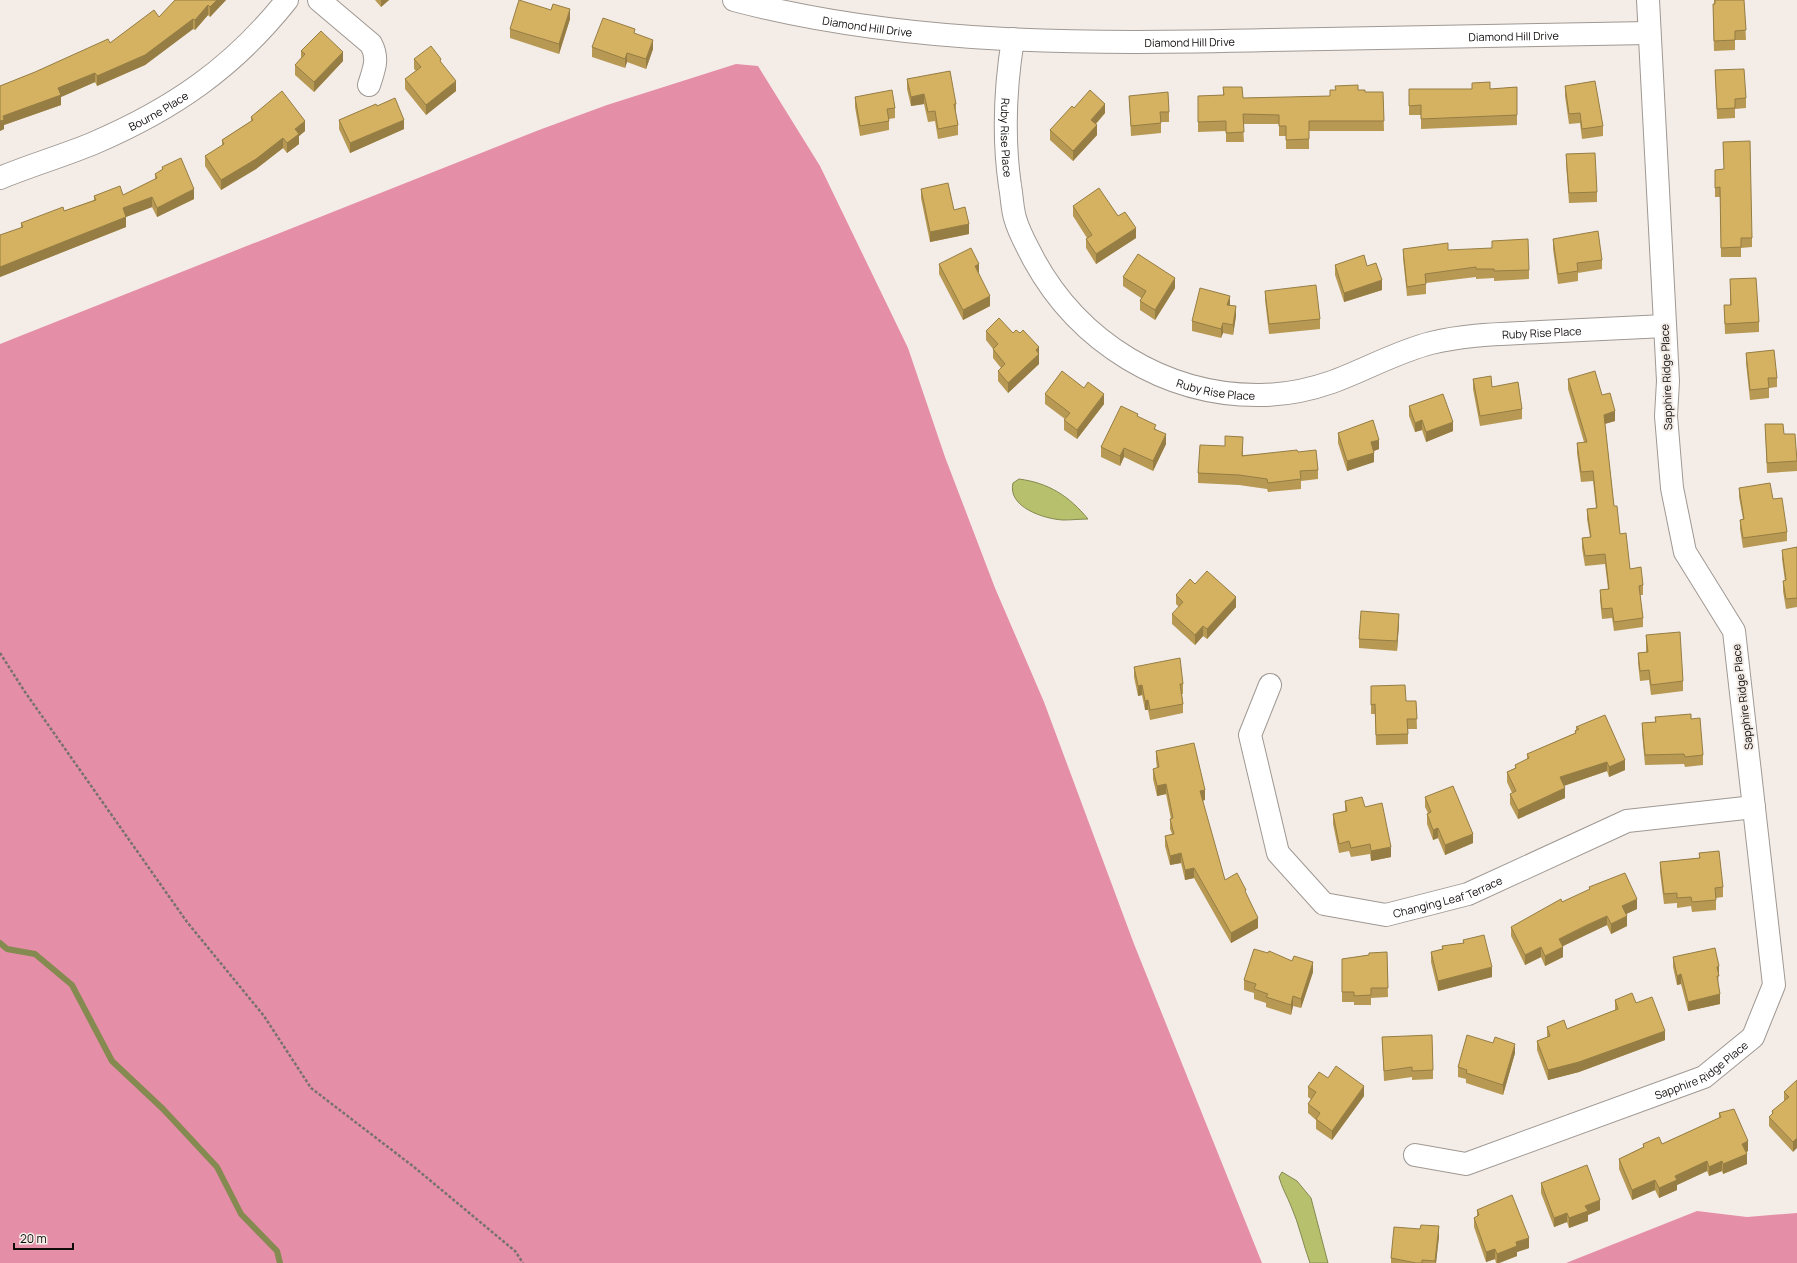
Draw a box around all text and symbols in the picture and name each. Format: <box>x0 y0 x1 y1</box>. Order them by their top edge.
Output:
street label: Diamond Hill Drive <box>821 12 914 39</box>
street label: Diamond Hill Drive <box>1468 27 1560 44</box>
street label: Diamond Hill Drive <box>1144 33 1236 49</box>
street label: Bourne Place <box>126 87 191 134</box>
street label: Ruby Rise Place <box>998 98 1016 179</box>
street label: Ruby Rise Place <box>1502 322 1582 341</box>
street label: Sapphire Ridge Place <box>1657 323 1675 430</box>
street label: Ruby Rise Place <box>1175 374 1256 403</box>
street label: Sapphire Ridge Place <box>1728 643 1756 751</box>
street label: Changing Leaf Terrace <box>1391 872 1505 920</box>
street label: Sapphire Ridge Place <box>1652 1037 1751 1102</box>
scale bar <box>14 1225 73 1251</box>
text: 20 m <box>20 1230 47 1247</box>

